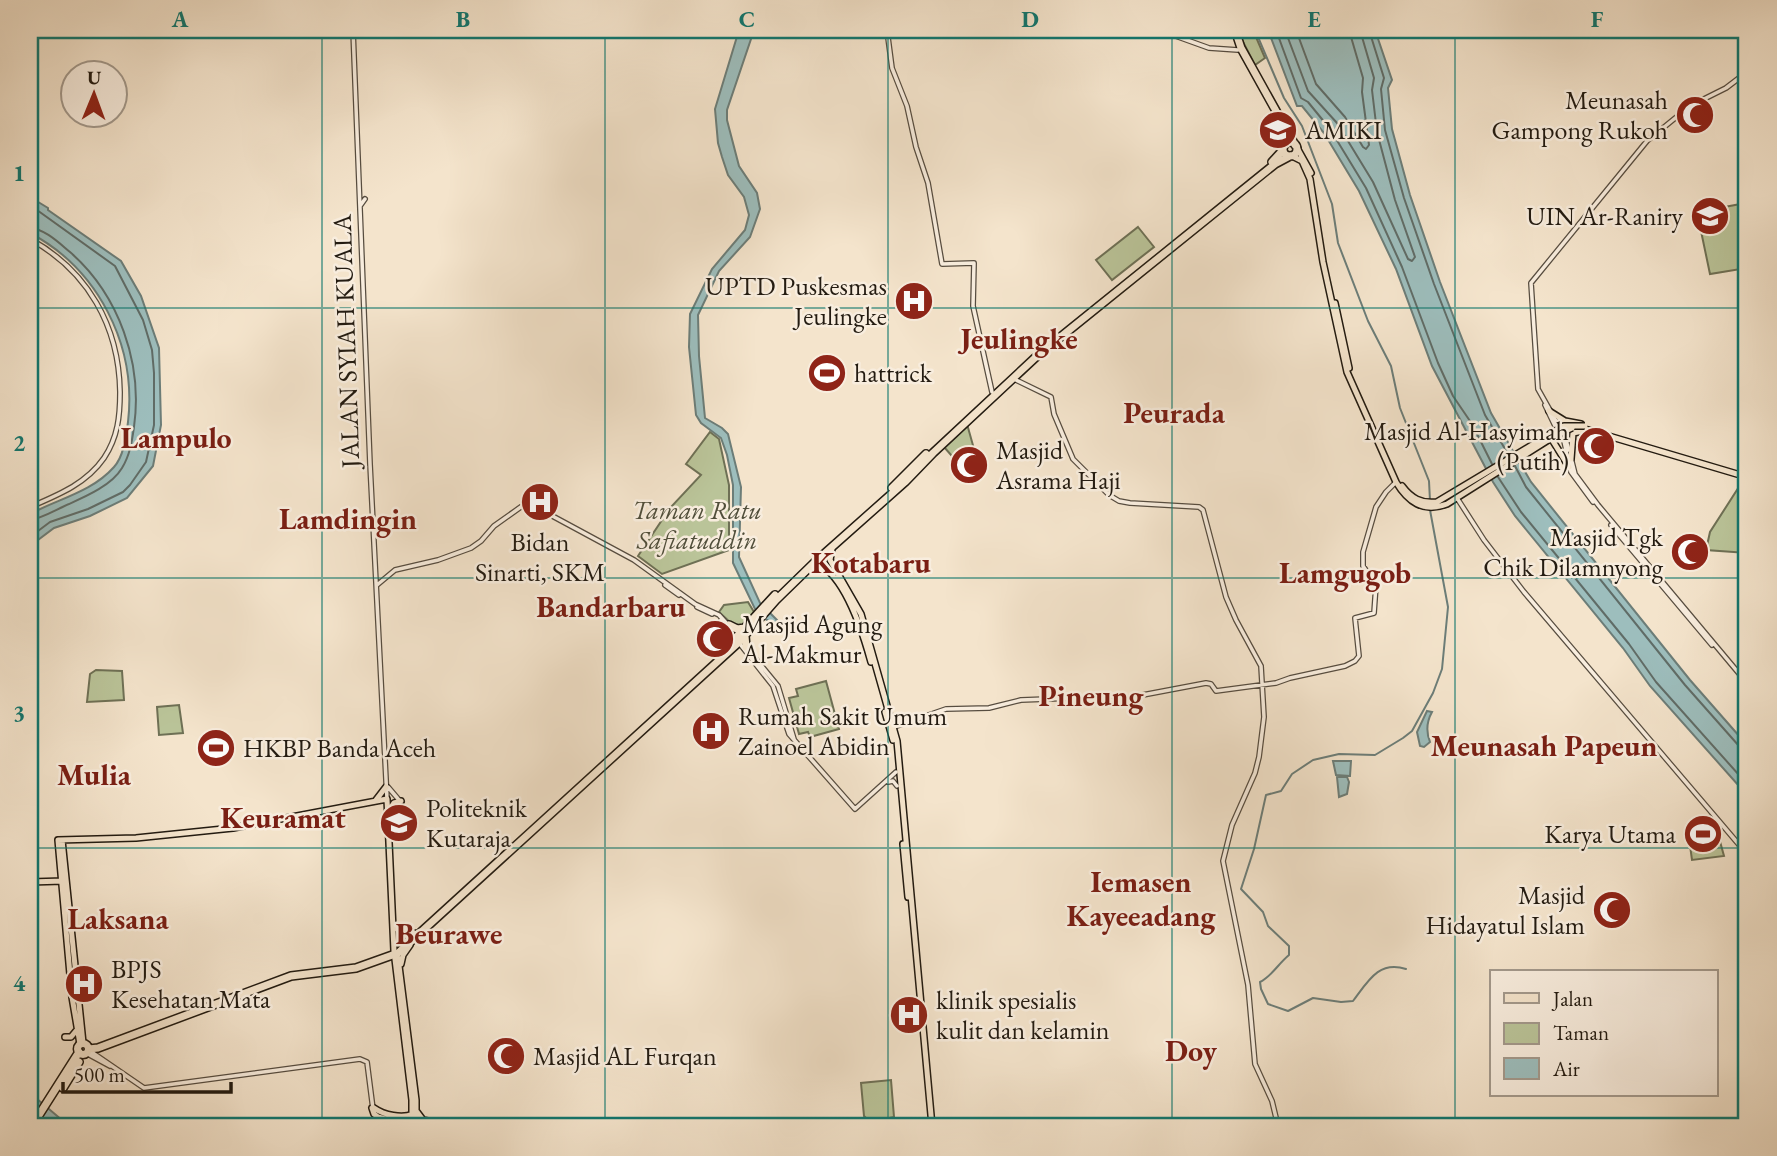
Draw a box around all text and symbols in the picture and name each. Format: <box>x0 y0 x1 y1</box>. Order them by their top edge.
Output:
text: A <box>171 4 189 34</box>
text: B <box>456 4 470 34</box>
text: C <box>739 4 755 34</box>
text: D <box>1021 4 1039 34</box>
text: E <box>1307 4 1321 34</box>
text: F <box>1591 4 1604 34</box>
north arrow <box>60 60 130 130</box>
text: U <box>87 65 102 90</box>
place label: Meunasah Gampong Rukoh <box>1492 83 1668 147</box>
mosque icon: Meunasah Gampong Rukoh <box>1674 94 1716 136</box>
school or university icon: AMIKI <box>1257 109 1299 151</box>
place label: AMIKI <box>1304 113 1382 147</box>
text: 1 <box>13 158 25 188</box>
school or university icon: UIN Ar-Raniry <box>1689 195 1731 237</box>
place label: UIN Ar-Raniry <box>1526 199 1684 233</box>
street label: JALAN SYIAH KUALA <box>325 212 367 471</box>
place label: UPTD Puskesmas Jeulingke <box>705 269 887 333</box>
hospital icon: UPTD Puskesmas Jeulingke <box>893 280 935 322</box>
district label: Jeulingke <box>957 319 1078 358</box>
sports icon: hattrick <box>806 352 848 394</box>
place label: hattrick <box>854 356 933 390</box>
district label: Peurada <box>1123 393 1226 432</box>
place label: Masjid Al-Hasyimah (Putih) <box>1364 414 1569 478</box>
district label: Lampulo <box>120 418 232 457</box>
mosque icon: Masjid Al-Hasyimah (Putih) <box>1575 425 1617 467</box>
text: 2 <box>13 428 25 458</box>
place label: Masjid Asrama Haji <box>995 433 1121 497</box>
mosque icon: Masjid Asrama Haji <box>948 444 990 486</box>
hospital icon: Bidan Sinarti, SKM <box>519 481 561 523</box>
park label: Taman Ratu Safiatuddin <box>632 493 762 557</box>
district label: Lamdingin <box>279 499 417 538</box>
place label: Masjid Tgk Chik Dilamnyong <box>1483 520 1664 584</box>
place label: Bidan Sinarti, SKM <box>475 525 605 589</box>
mosque icon: Masjid Tgk Chik Dilamnyong <box>1669 531 1711 573</box>
district label: Kotabaru <box>811 543 931 582</box>
district label: Lamgugob <box>1279 553 1411 592</box>
district label: Bandarbaru <box>536 587 686 626</box>
place label: Masjid Agung Al-Makmur <box>741 607 883 671</box>
mosque icon: Masjid Agung Al-Makmur <box>694 618 736 660</box>
district label: Pineung <box>1038 676 1145 715</box>
text: 3 <box>13 698 25 728</box>
place label: Rumah Sakit Umum Zainoel Abidin <box>738 699 947 763</box>
hospital icon: Rumah Sakit Umum Zainoel Abidin <box>690 710 732 752</box>
district label: Meunasah Papeun <box>1430 726 1658 765</box>
sports icon: HKBP Banda Aceh <box>195 727 237 769</box>
place label: HKBP Banda Aceh <box>243 731 436 765</box>
district label: Mulia <box>57 755 132 794</box>
place label: Politeknik Kutaraja <box>426 791 528 855</box>
district label: Keuramat <box>220 798 346 837</box>
school or university icon: Politeknik Kutaraja <box>378 802 420 844</box>
sports icon: Karya Utama <box>1682 813 1724 855</box>
place label: Karya Utama <box>1544 817 1677 851</box>
district label: Iemasen Kayeeadang <box>1067 862 1216 935</box>
place label: Masjid Hidayatul Islam <box>1426 878 1586 942</box>
mosque icon: Masjid Hidayatul Islam <box>1591 889 1633 931</box>
district label: Laksana <box>67 899 169 938</box>
district label: Beurawe <box>395 914 503 953</box>
place label: BPJS Kesehatan Mata <box>111 952 271 1016</box>
hospital icon: BPJS Kesehatan Mata <box>63 963 105 1005</box>
text: 4 <box>13 968 26 998</box>
legend <box>1490 970 1718 1096</box>
place label: klinik spesialis kulit dan kelamin <box>936 983 1110 1047</box>
text: Jalan <box>1551 985 1593 1012</box>
hospital icon: klinik spesialis kulit dan kelamin <box>888 994 930 1036</box>
text: Taman <box>1553 1019 1609 1046</box>
district label: Doy <box>1165 1031 1218 1070</box>
mosque icon: Masjid AL Furqan <box>485 1035 527 1077</box>
place label: Masjid AL Furqan <box>533 1039 717 1073</box>
scale bar <box>63 1051 231 1095</box>
text: Air <box>1552 1055 1580 1082</box>
text: 500 m <box>74 1061 125 1088</box>

